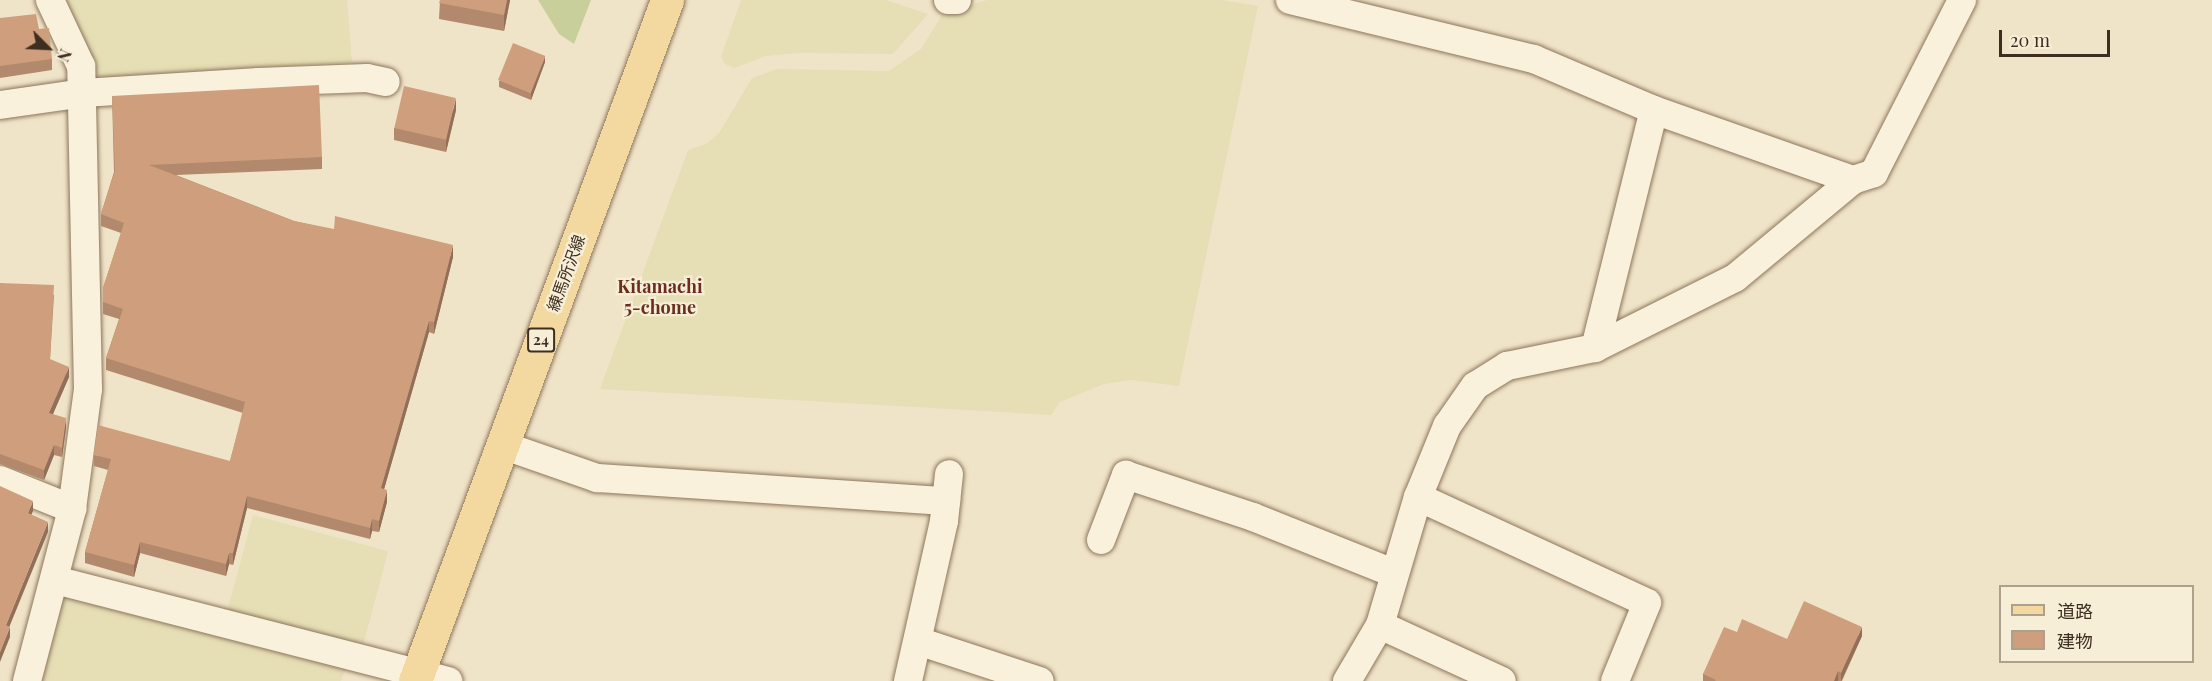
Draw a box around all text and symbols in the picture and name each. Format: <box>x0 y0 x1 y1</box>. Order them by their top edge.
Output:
north arrow <box>18 18 78 78</box>
scale bar <box>2002 18 2113 56</box>
text: 20 m <box>2010 28 2050 52</box>
text: N <box>53 46 77 65</box>
street label: 練馬所沢線 <box>543 232 589 314</box>
district label: Kitamachi 5-chome <box>617 276 703 318</box>
road number: 24 <box>526 328 556 352</box>
legend <box>1999 585 2194 663</box>
text: 道路 <box>2057 599 2093 623</box>
text: 建物 <box>2057 629 2093 653</box>

